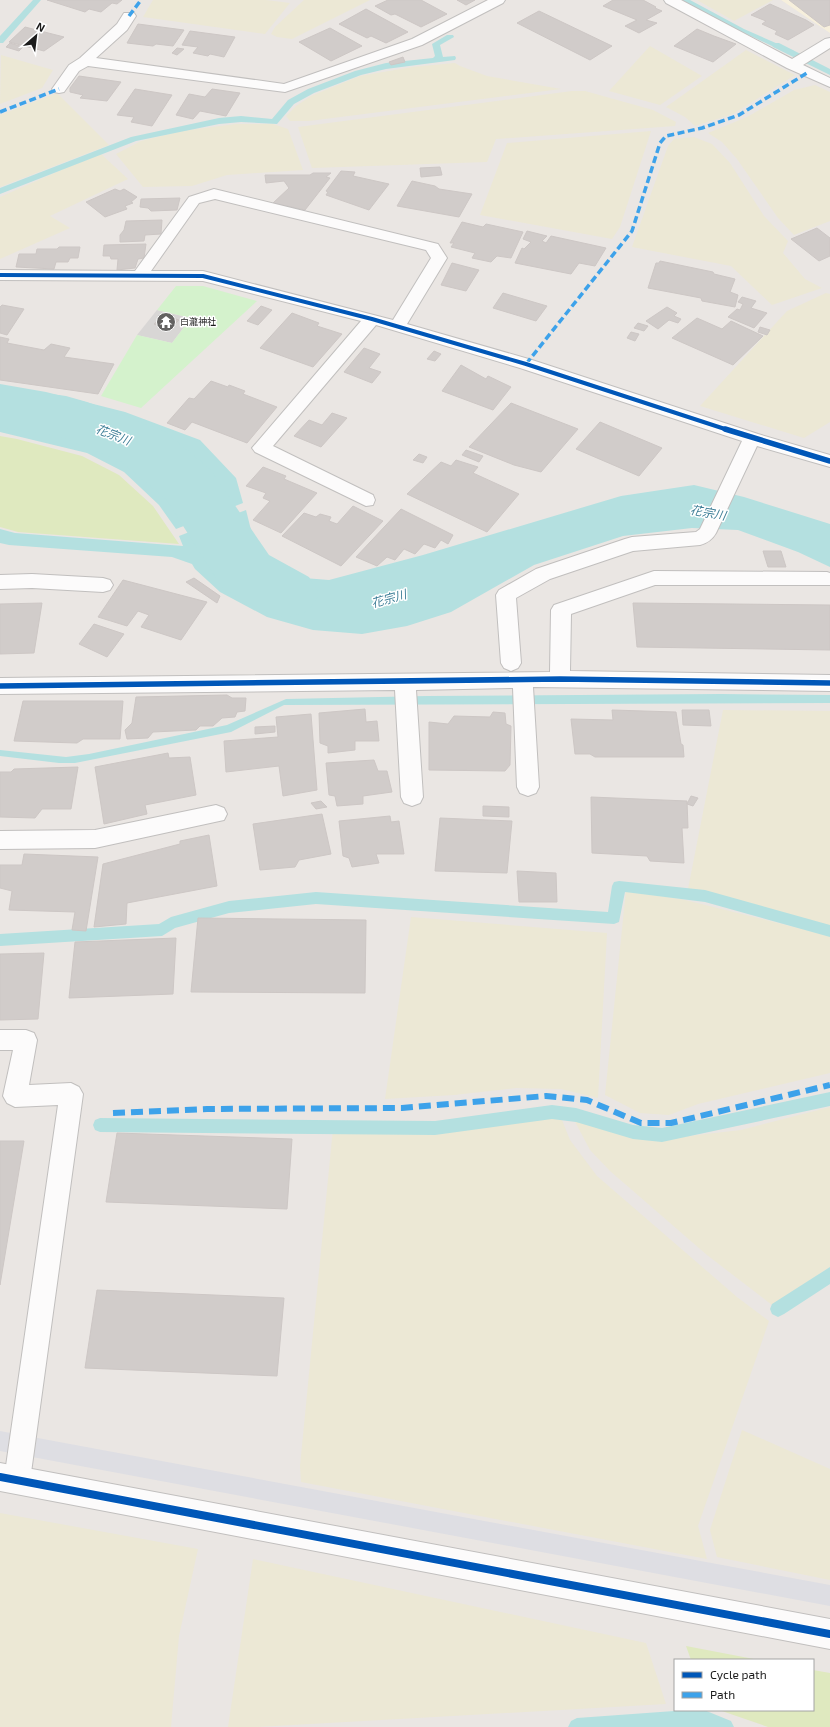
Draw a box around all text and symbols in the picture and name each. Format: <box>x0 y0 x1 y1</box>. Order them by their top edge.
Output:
north arrow <box>16 16 56 56</box>
text: N <box>34 19 48 34</box>
temple icon: 白瀧神社 <box>155 311 177 333</box>
place label: 白瀧神社 <box>180 316 216 327</box>
water label: 花宗川 <box>94 421 135 448</box>
water label: 花宗川 <box>689 502 729 522</box>
water label: 花宗川 <box>369 586 410 610</box>
legend <box>674 1659 814 1711</box>
text: Cycle path <box>710 1667 767 1681</box>
text: Path <box>710 1687 735 1701</box>

